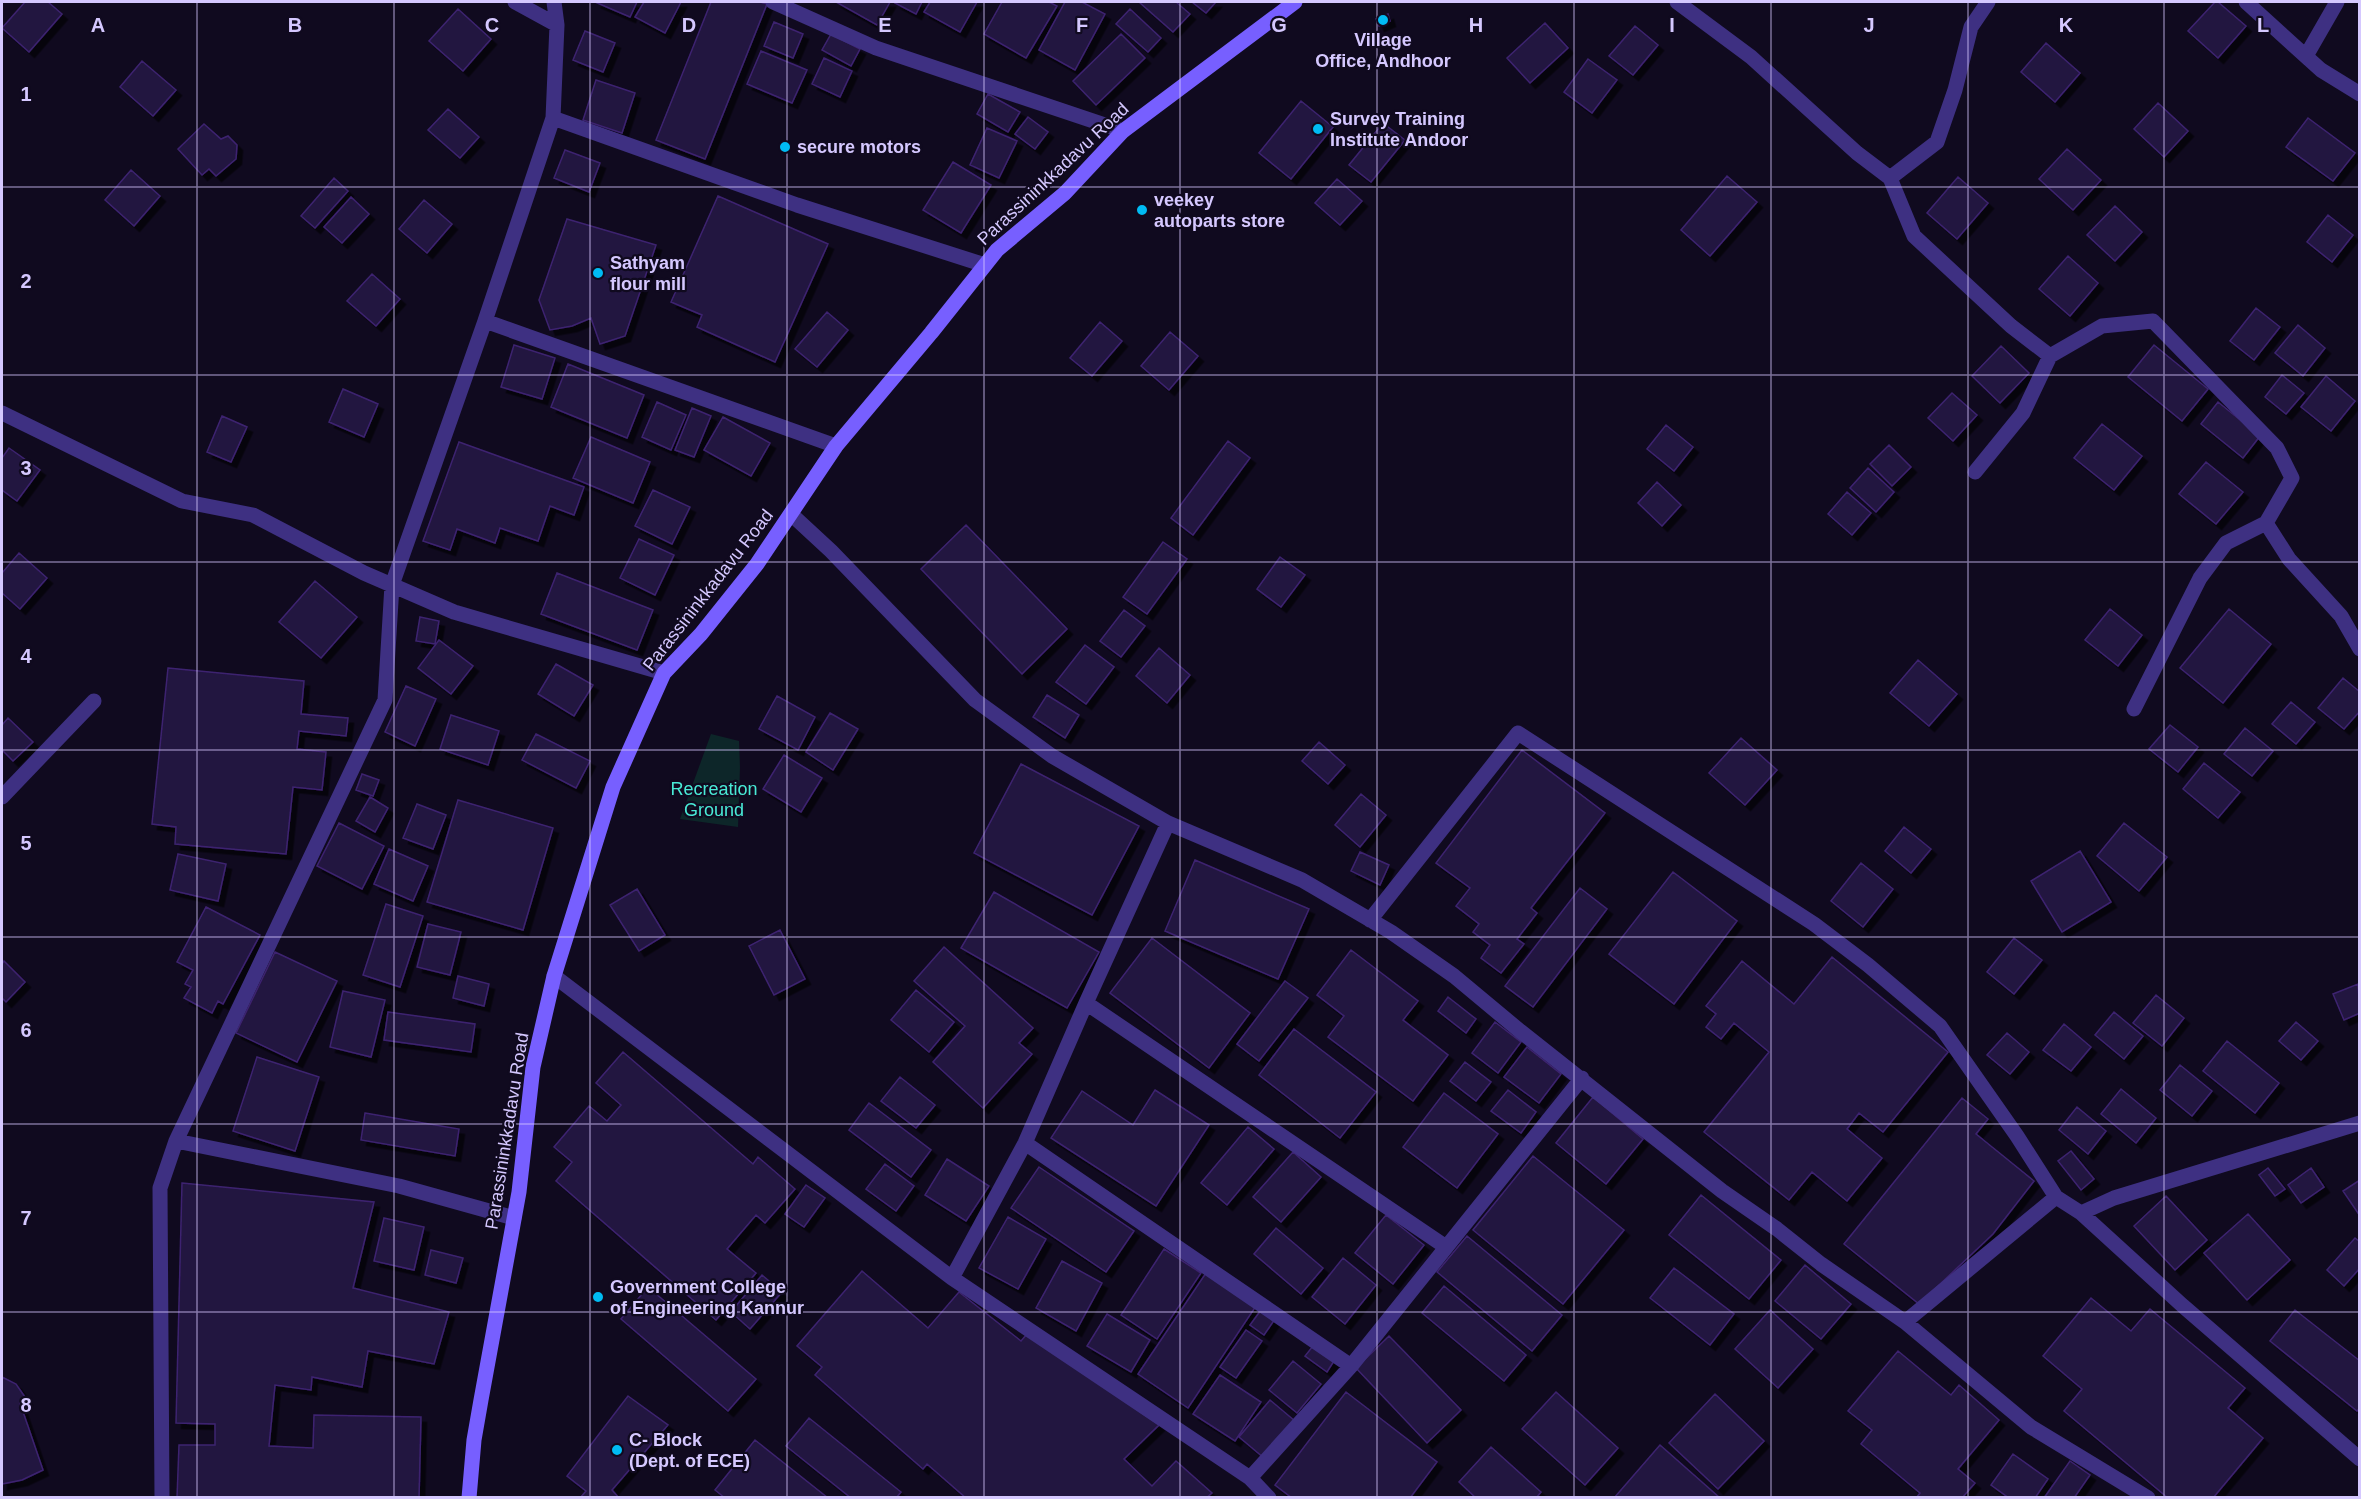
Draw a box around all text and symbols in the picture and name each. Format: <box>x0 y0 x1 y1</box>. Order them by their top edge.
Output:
marker: Village Office, Andhoor <box>1376 13 1390 27</box>
text: A <box>91 14 105 36</box>
text: B <box>288 14 302 36</box>
text: C <box>485 14 499 36</box>
text: D <box>682 14 696 36</box>
text: E <box>878 14 892 36</box>
text: F <box>1076 14 1088 36</box>
text: G <box>1271 14 1287 36</box>
text: H <box>1469 14 1483 36</box>
text: I <box>1669 14 1675 36</box>
text: J <box>1863 14 1875 36</box>
text: K <box>2059 14 2074 36</box>
text: L <box>2257 14 2269 36</box>
place label: Village Office, Andhoor <box>1315 30 1451 71</box>
text: 1 <box>20 83 32 105</box>
street label: Parassininkkadavu Road <box>973 99 1133 249</box>
place label: Survey Training Institute Andoor <box>1330 109 1468 150</box>
marker: Survey Training Institute Andoor <box>1311 122 1325 136</box>
place label: secure motors <box>797 137 921 157</box>
marker: secure motors <box>778 140 792 154</box>
place label: veekey autoparts store <box>1154 190 1285 231</box>
marker: veekey autoparts store <box>1135 203 1149 217</box>
place label: Sathyam flour mill <box>610 253 686 294</box>
marker: Sathyam flour mill <box>591 266 605 280</box>
text: 2 <box>20 270 32 292</box>
text: 3 <box>20 457 32 479</box>
street label: Parassininkkadavu Road <box>639 505 777 675</box>
text: 4 <box>20 645 32 667</box>
park label: Recreation Ground <box>670 779 758 820</box>
text: 5 <box>20 832 32 854</box>
text: 6 <box>20 1019 32 1041</box>
street label: Parassininkkadavu Road <box>482 1031 532 1231</box>
text: 7 <box>20 1207 32 1229</box>
place label: Government College of Engineering Kannur <box>610 1277 804 1318</box>
marker: Government College of Engineering Kannur <box>591 1290 605 1304</box>
text: 8 <box>20 1394 32 1416</box>
place label: C- Block (Dept. of ECE) <box>629 1430 750 1471</box>
marker: C- Block (Dept. of ECE) <box>610 1443 624 1457</box>

